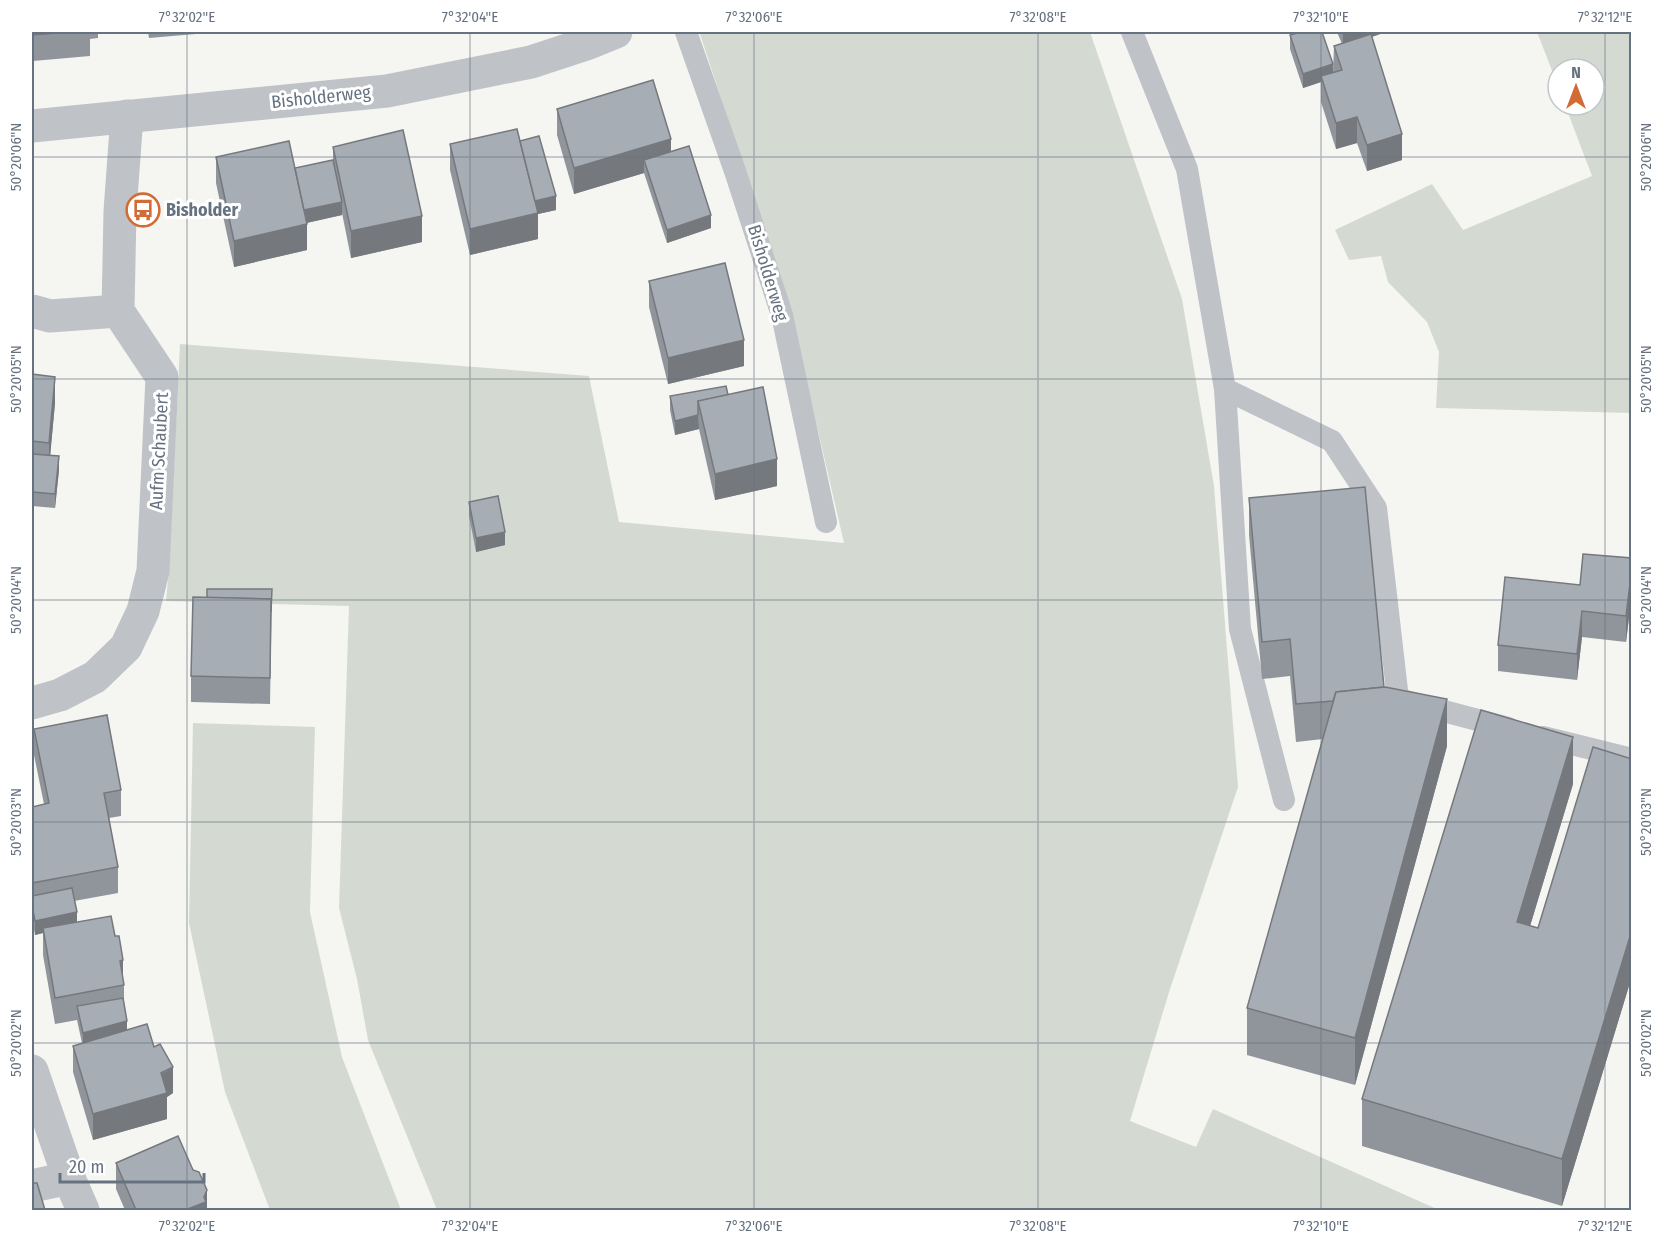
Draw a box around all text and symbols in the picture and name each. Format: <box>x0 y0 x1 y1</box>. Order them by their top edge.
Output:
text: 7°32'02"E <box>159 8 215 26</box>
text: 7°32'04"E <box>442 8 498 26</box>
text: 7°32'06"E <box>725 8 783 26</box>
text: 7°32'08"E <box>1009 8 1067 26</box>
text: 7°32'10"E <box>1293 8 1349 26</box>
text: 7°32'12"E <box>1578 8 1632 26</box>
north arrow <box>1546 57 1606 117</box>
text: N <box>1571 63 1581 82</box>
street label: Bisholderweg <box>270 81 372 113</box>
text: 50°20'06"N <box>7 123 25 191</box>
text: 50°20'06"N <box>1637 123 1655 191</box>
bus stop icon: Bisholder <box>125 192 161 228</box>
place label: Bisholder <box>166 199 238 221</box>
street label: Bisholderweg <box>743 222 793 324</box>
text: 50°20'05"N <box>7 345 25 413</box>
text: 50°20'05"N <box>1637 345 1655 413</box>
street label: Aufm Schaubert <box>145 392 173 510</box>
text: 50°20'04"N <box>7 566 25 634</box>
text: 50°20'04"N <box>1637 566 1655 634</box>
text: 50°20'03"N <box>7 788 25 856</box>
text: 50°20'03"N <box>1637 788 1655 856</box>
text: 50°20'02"N <box>7 1009 25 1077</box>
text: 50°20'02"N <box>1637 1009 1655 1077</box>
scale bar <box>60 1146 204 1184</box>
text: 20 m <box>69 1156 104 1178</box>
text: 7°32'02"E <box>159 1217 215 1235</box>
text: 7°32'04"E <box>442 1217 498 1235</box>
text: 7°32'06"E <box>725 1217 783 1235</box>
text: 7°32'08"E <box>1009 1217 1067 1235</box>
text: 7°32'10"E <box>1293 1217 1349 1235</box>
text: 7°32'12"E <box>1578 1217 1632 1235</box>

